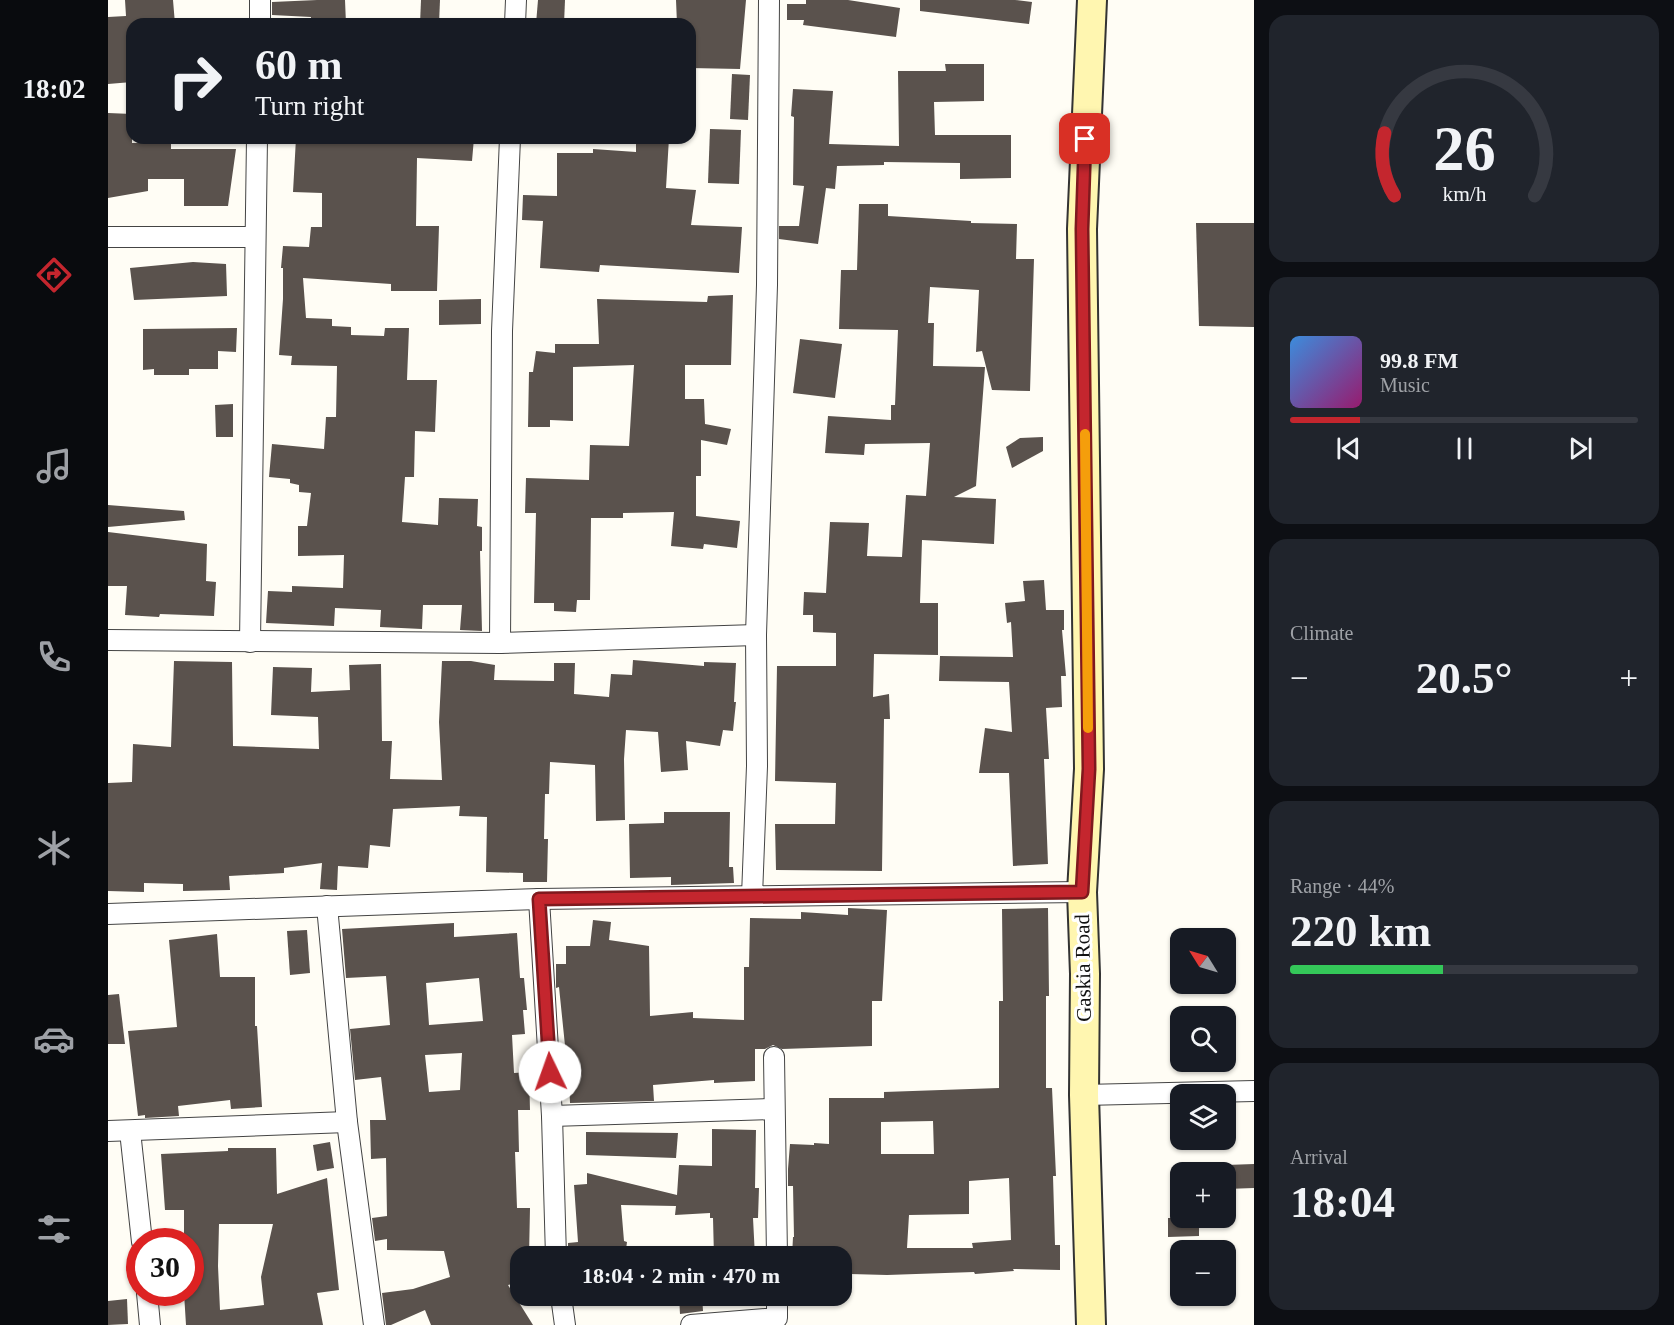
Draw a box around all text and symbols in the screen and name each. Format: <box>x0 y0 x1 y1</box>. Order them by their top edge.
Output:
icon: right <box>156 42 234 120</box>
text: 60 m <box>255 42 343 88</box>
text: 18:02 <box>23 74 86 104</box>
text: Turn right <box>255 91 364 121</box>
pin <box>1059 113 1110 164</box>
text: 26 <box>1433 114 1495 183</box>
icon: arrive <box>1068 122 1101 155</box>
text: km/h <box>1442 182 1486 206</box>
icon: directions <box>33 254 75 296</box>
text: 99.8 FM <box>1380 348 1458 373</box>
text: Music <box>1380 374 1430 396</box>
icon: previous <box>1332 432 1365 465</box>
icon: pause <box>1448 432 1481 465</box>
icon: next <box>1564 432 1597 465</box>
icon: music <box>33 445 75 487</box>
text: Climate <box>1290 622 1353 644</box>
icon: phone <box>33 636 75 678</box>
text: 20.5° <box>1416 653 1512 703</box>
text: − <box>1290 660 1309 696</box>
text: + <box>1619 660 1638 696</box>
icon: climate <box>33 827 75 869</box>
text: Range · 44% <box>1290 875 1394 897</box>
text: 220 km <box>1290 906 1431 956</box>
street label: Gaskia Road <box>1070 913 1096 1022</box>
north arrow <box>1170 928 1236 994</box>
map controls <box>1170 928 1236 1306</box>
button: search <box>1170 1006 1236 1072</box>
icon: car <box>33 1018 75 1060</box>
position arrow <box>518 1040 582 1104</box>
button: layers <box>1170 1084 1236 1150</box>
text: Arrival <box>1290 1146 1348 1168</box>
button: + <box>1170 1162 1236 1228</box>
text: 18:04 <box>1290 1177 1395 1227</box>
icon: filters <box>33 1208 75 1250</box>
speed limit sign: 30 <box>126 1228 204 1306</box>
button: − <box>1170 1240 1236 1306</box>
text: 18:04 · 2 min · 470 m <box>582 1263 780 1288</box>

